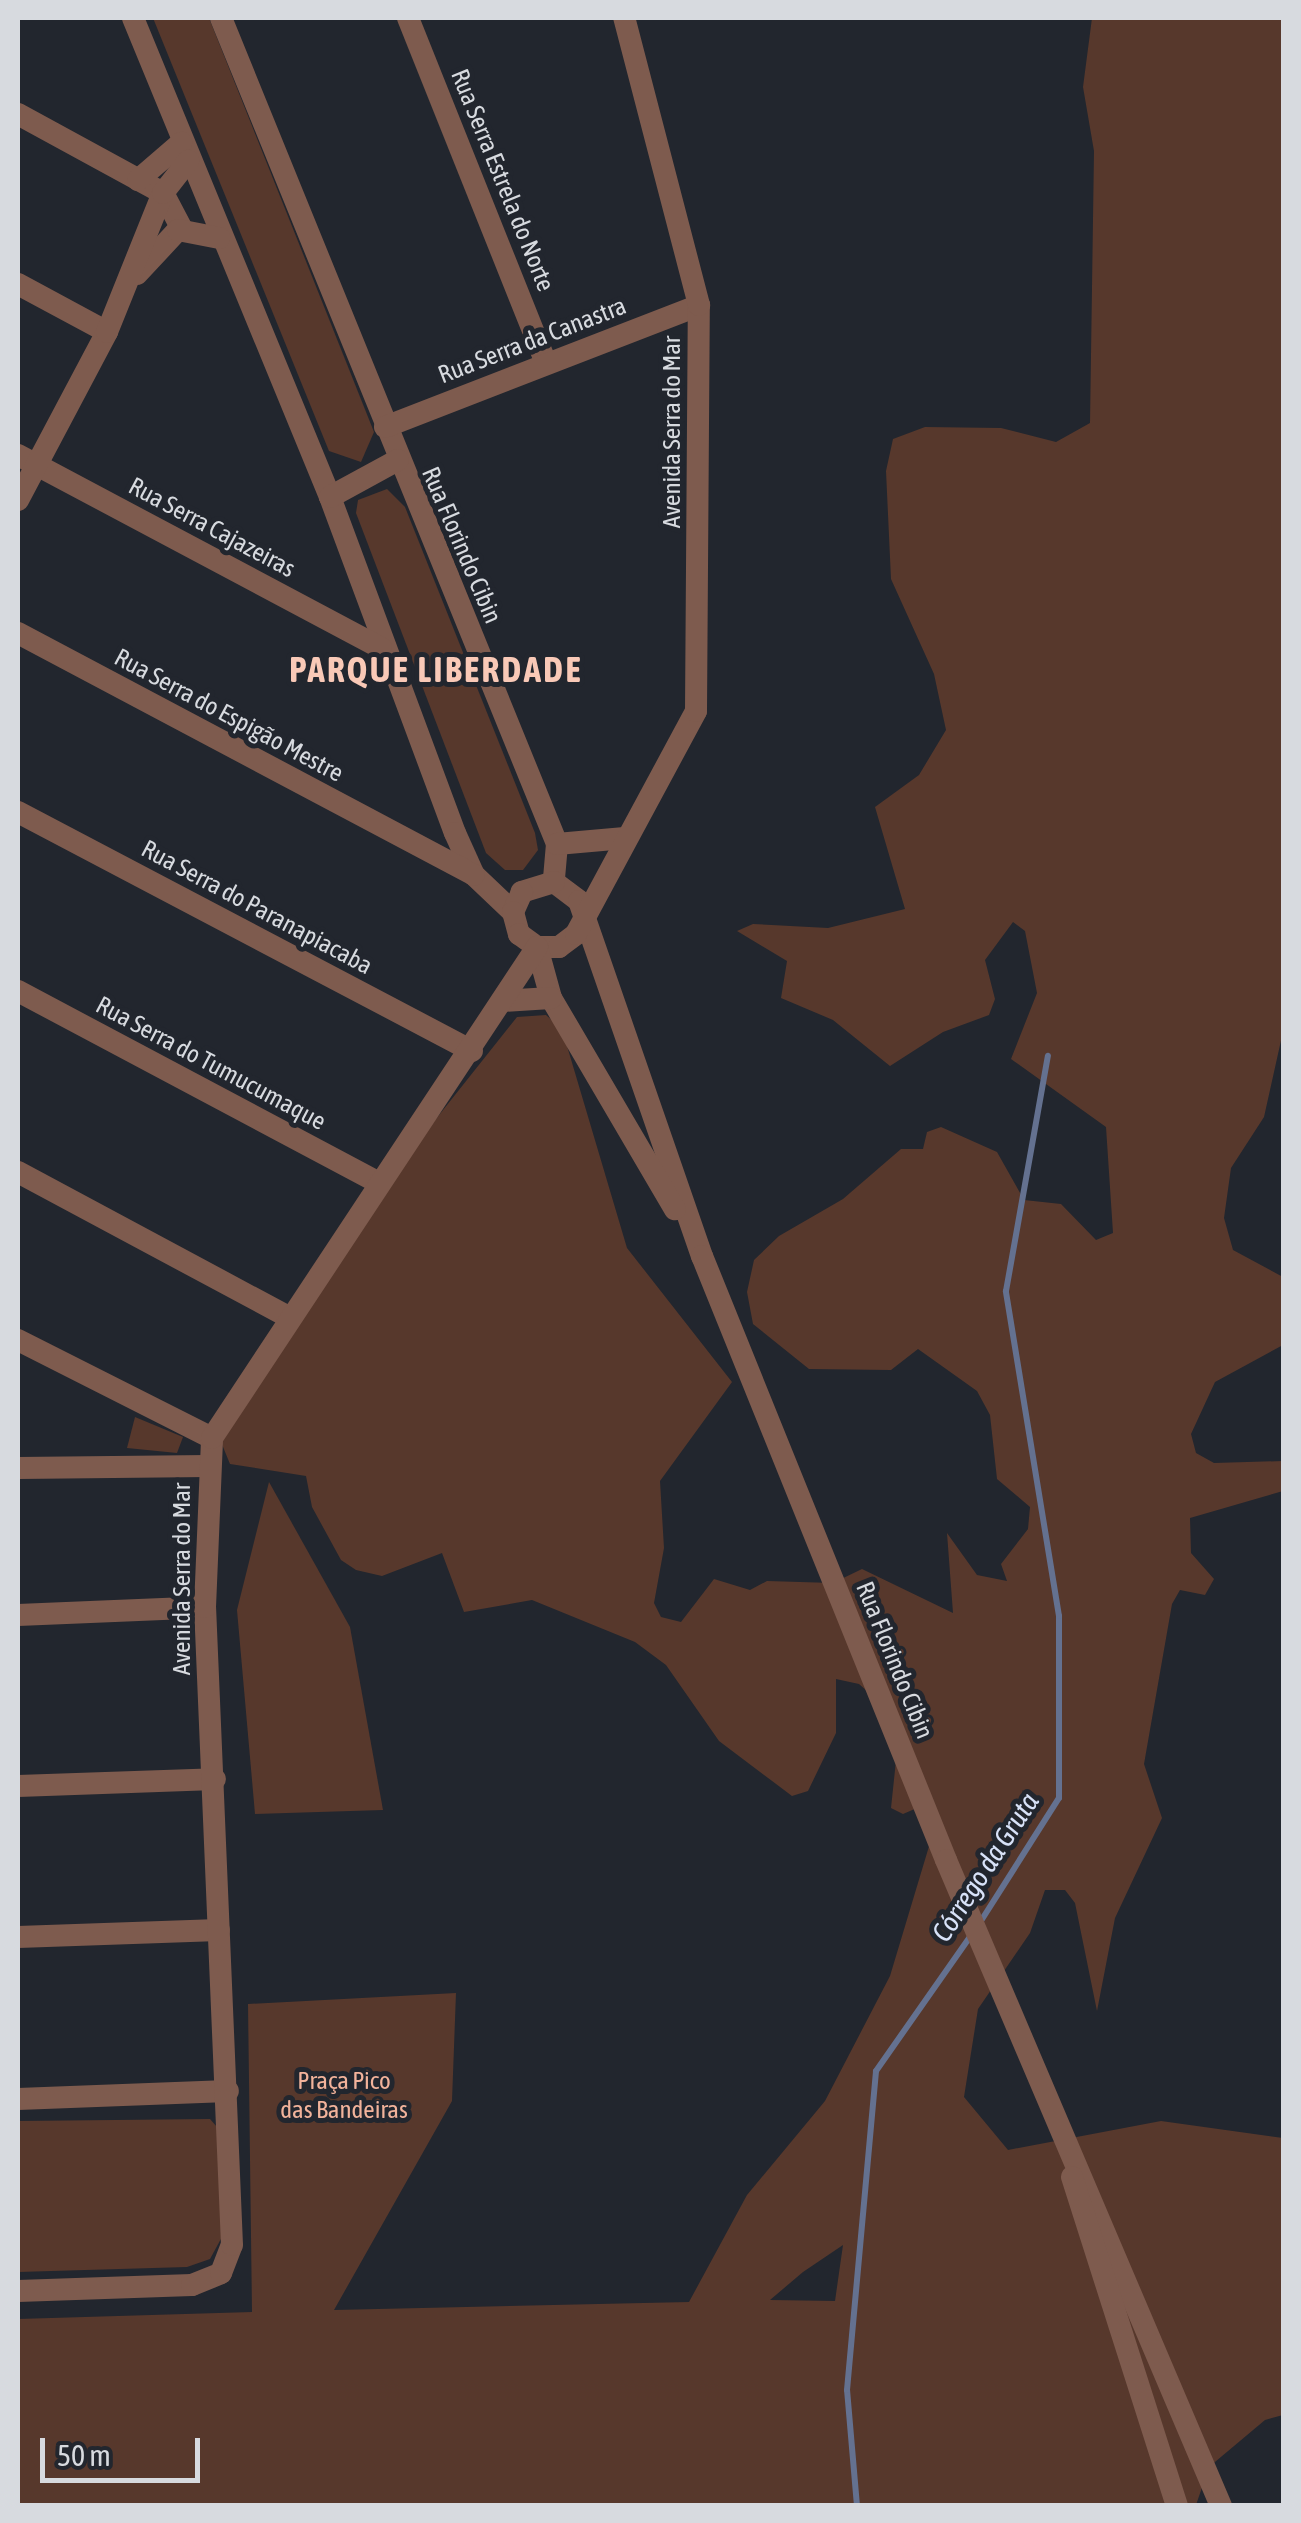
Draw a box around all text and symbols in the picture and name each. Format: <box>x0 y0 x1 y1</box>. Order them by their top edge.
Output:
street label: Rua Serra Estrela do Norte <box>445 65 561 295</box>
street label: Rua Serra da Canastra <box>434 290 630 390</box>
street label: Avenida Serra do Mar <box>656 336 686 528</box>
street label: Rua Florindo Cibin <box>416 462 508 628</box>
street label: Rua Serra Cajazeiras <box>124 471 300 583</box>
street label: Rua Serra do Espigão Mestre <box>109 642 349 788</box>
district label: PARQUE LIBERDADE <box>289 648 583 690</box>
street label: Rua Serra do Paranapiacaba <box>136 833 378 981</box>
street label: Rua Serra do Tumucumaque <box>91 990 331 1136</box>
street label: Avenida Serra do Mar <box>166 1483 196 1675</box>
street label: Rua Florindo Cibin <box>850 1577 940 1743</box>
water label: Córrego da Gruta <box>924 1786 1046 1948</box>
park label: Praça Pico das Bandeiras <box>280 2066 408 2125</box>
scale bar <box>45 2418 205 2480</box>
text: 50 m <box>57 2438 111 2472</box>

